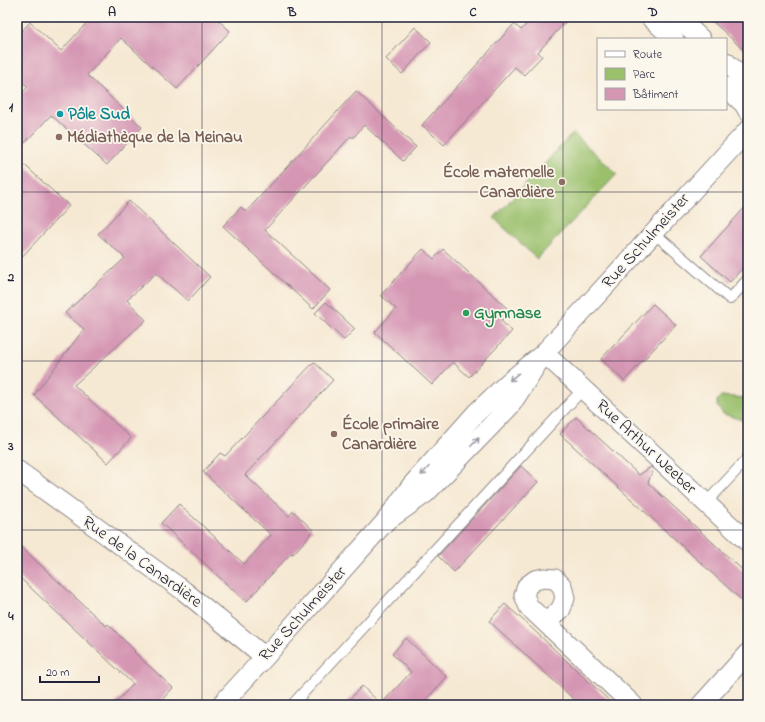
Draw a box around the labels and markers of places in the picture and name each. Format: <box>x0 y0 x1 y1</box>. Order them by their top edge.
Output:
place label: Pôle Sud <box>68 102 130 127</box>
marker: Pôle Sud <box>55 109 65 119</box>
place label: Médiathèque de la Meinau <box>67 125 243 150</box>
marker: Médiathèque de la Meinau <box>54 132 64 142</box>
place label: École maternelle Canardière <box>443 160 555 205</box>
marker: École maternelle Canardière <box>557 177 567 187</box>
place label: Gymnase <box>474 301 543 328</box>
marker: Gymnase <box>461 308 471 318</box>
place label: École primaire Canardière <box>342 412 440 457</box>
marker: École primaire Canardière <box>329 429 339 439</box>

